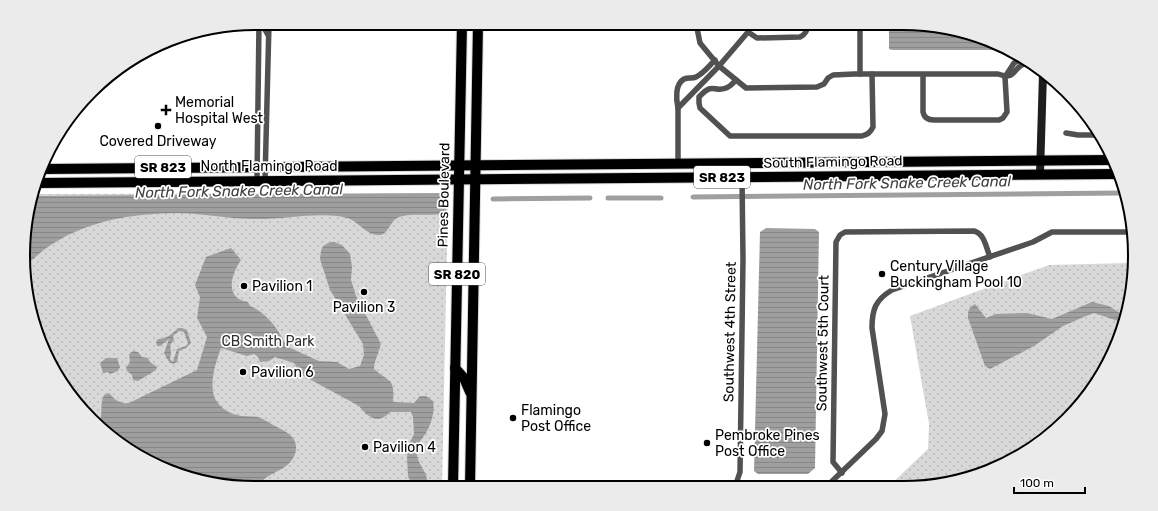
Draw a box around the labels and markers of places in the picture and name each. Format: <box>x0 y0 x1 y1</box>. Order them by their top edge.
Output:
place label: Memorial Hospital West <box>175 94 264 127</box>
marker: Memorial Hospital West <box>160 104 172 116</box>
marker: Covered Driveway <box>153 121 163 131</box>
place label: Covered Driveway <box>99 133 217 150</box>
place label: Century Village Buckingham Pool 10 <box>890 258 1022 291</box>
marker: Century Village Buckingham Pool 10 <box>877 269 887 279</box>
place label: Pavilion 1 <box>252 278 312 295</box>
marker: Pavilion 1 <box>239 281 249 291</box>
marker: Pavilion 3 <box>359 287 369 297</box>
place label: Pavilion 3 <box>333 299 395 316</box>
place label: Pavilion 6 <box>251 364 314 381</box>
marker: Pavilion 6 <box>238 367 248 377</box>
place label: Flamingo Post Office <box>521 402 591 435</box>
marker: Flamingo Post Office <box>508 413 518 423</box>
place label: Pembroke Pines Post Office <box>715 427 820 460</box>
marker: Pembroke Pines Post Office <box>702 438 712 448</box>
place label: Pavilion 4 <box>373 439 436 456</box>
marker: Pavilion 4 <box>360 442 370 452</box>

